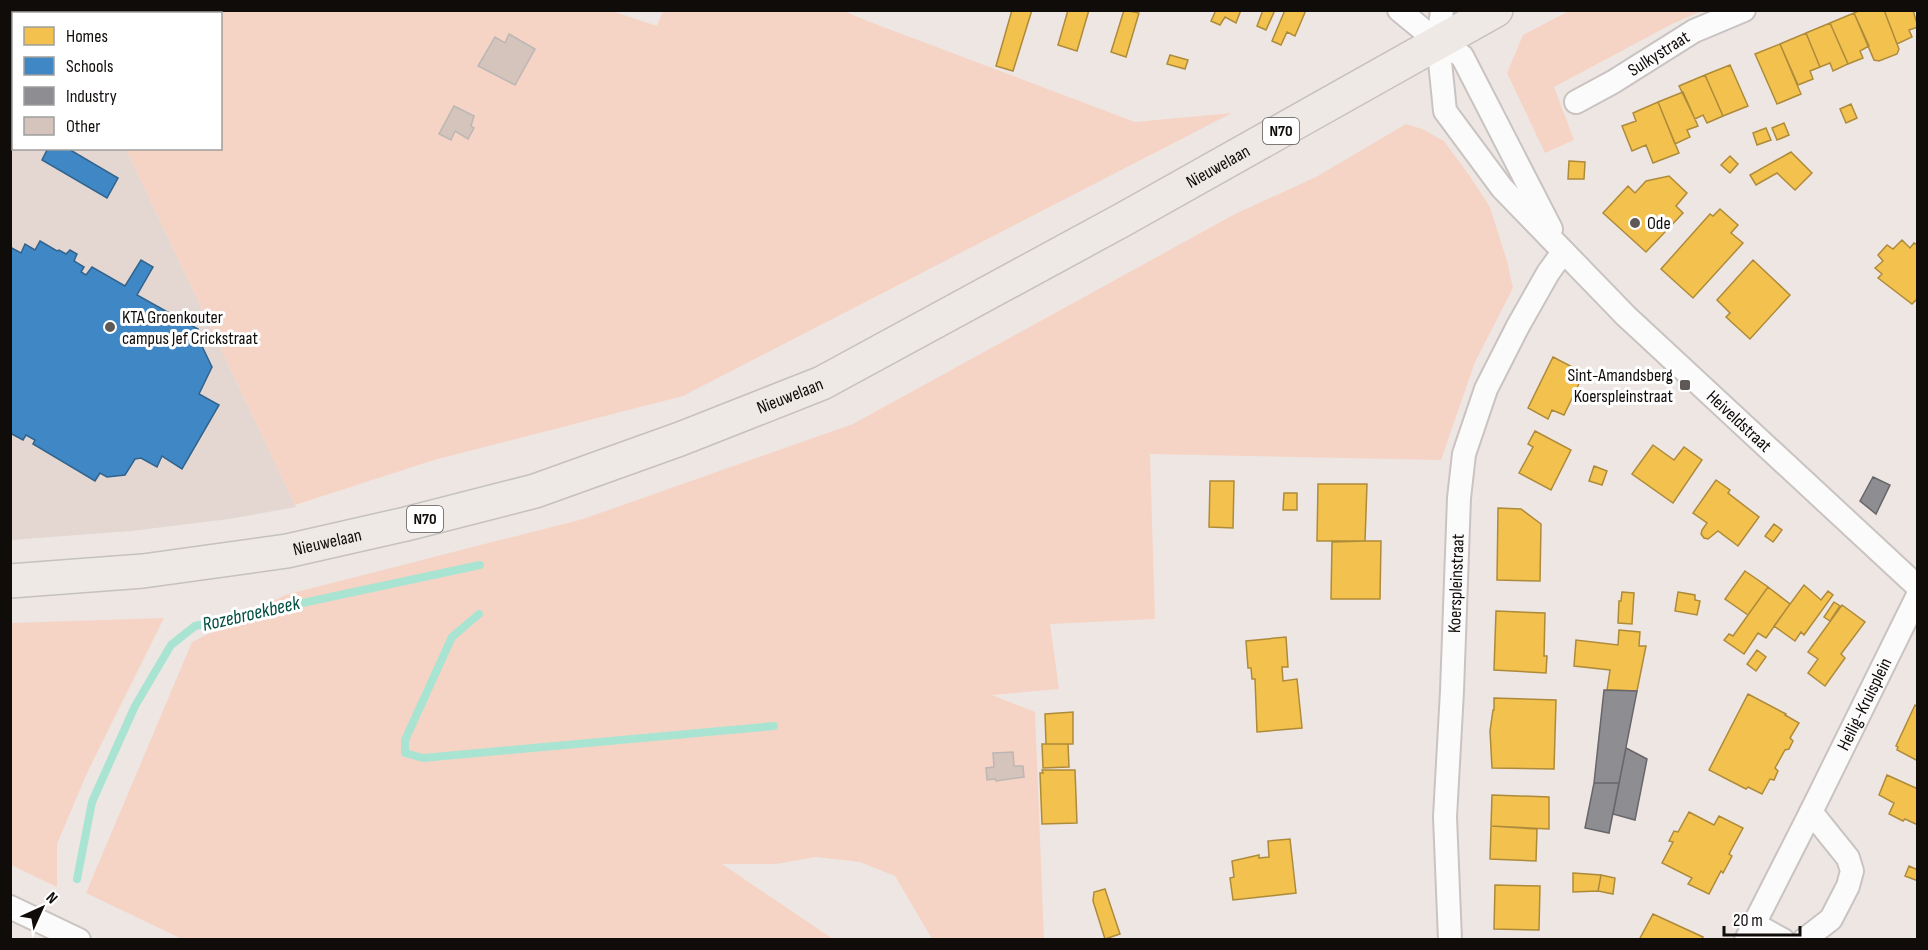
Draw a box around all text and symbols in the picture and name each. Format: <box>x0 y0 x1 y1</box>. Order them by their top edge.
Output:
legend <box>12 12 222 150</box>
text: Homes <box>66 26 108 47</box>
street label: Sulkystraat <box>1624 26 1694 80</box>
text: Schools <box>66 56 113 77</box>
text: Industry <box>66 86 117 107</box>
text: Other <box>66 116 100 137</box>
road number: N70 <box>1263 118 1299 144</box>
street label: Nieuwelaan <box>1182 140 1253 192</box>
place label: Ode <box>1647 213 1671 234</box>
marker: Ode <box>1628 216 1642 230</box>
place label: KTA Groenkouter campus Jef Crickstraat <box>122 307 258 349</box>
marker: KTA Groenkouter campus Jef Crickstraat <box>103 320 117 334</box>
place label: Sint-Amandsberg Koerspleinstraat <box>1568 365 1673 407</box>
street label: Nieuwelaan <box>754 373 826 418</box>
marker: Sint-Amandsberg Koerspleinstraat <box>1678 378 1692 392</box>
street label: Heiveldstraat <box>1702 386 1776 457</box>
road number: N70 <box>407 506 443 532</box>
street label: Nieuwelaan <box>291 524 363 560</box>
street label: Koerspleinstraat <box>1444 533 1468 633</box>
water label: Rozebroekbeek <box>200 591 303 637</box>
street label: Heilig-Kruisplein <box>1833 654 1896 754</box>
north arrow <box>12 878 72 938</box>
text: N <box>42 889 61 908</box>
scale bar <box>1724 899 1800 937</box>
text: 20 m <box>1733 910 1763 931</box>

